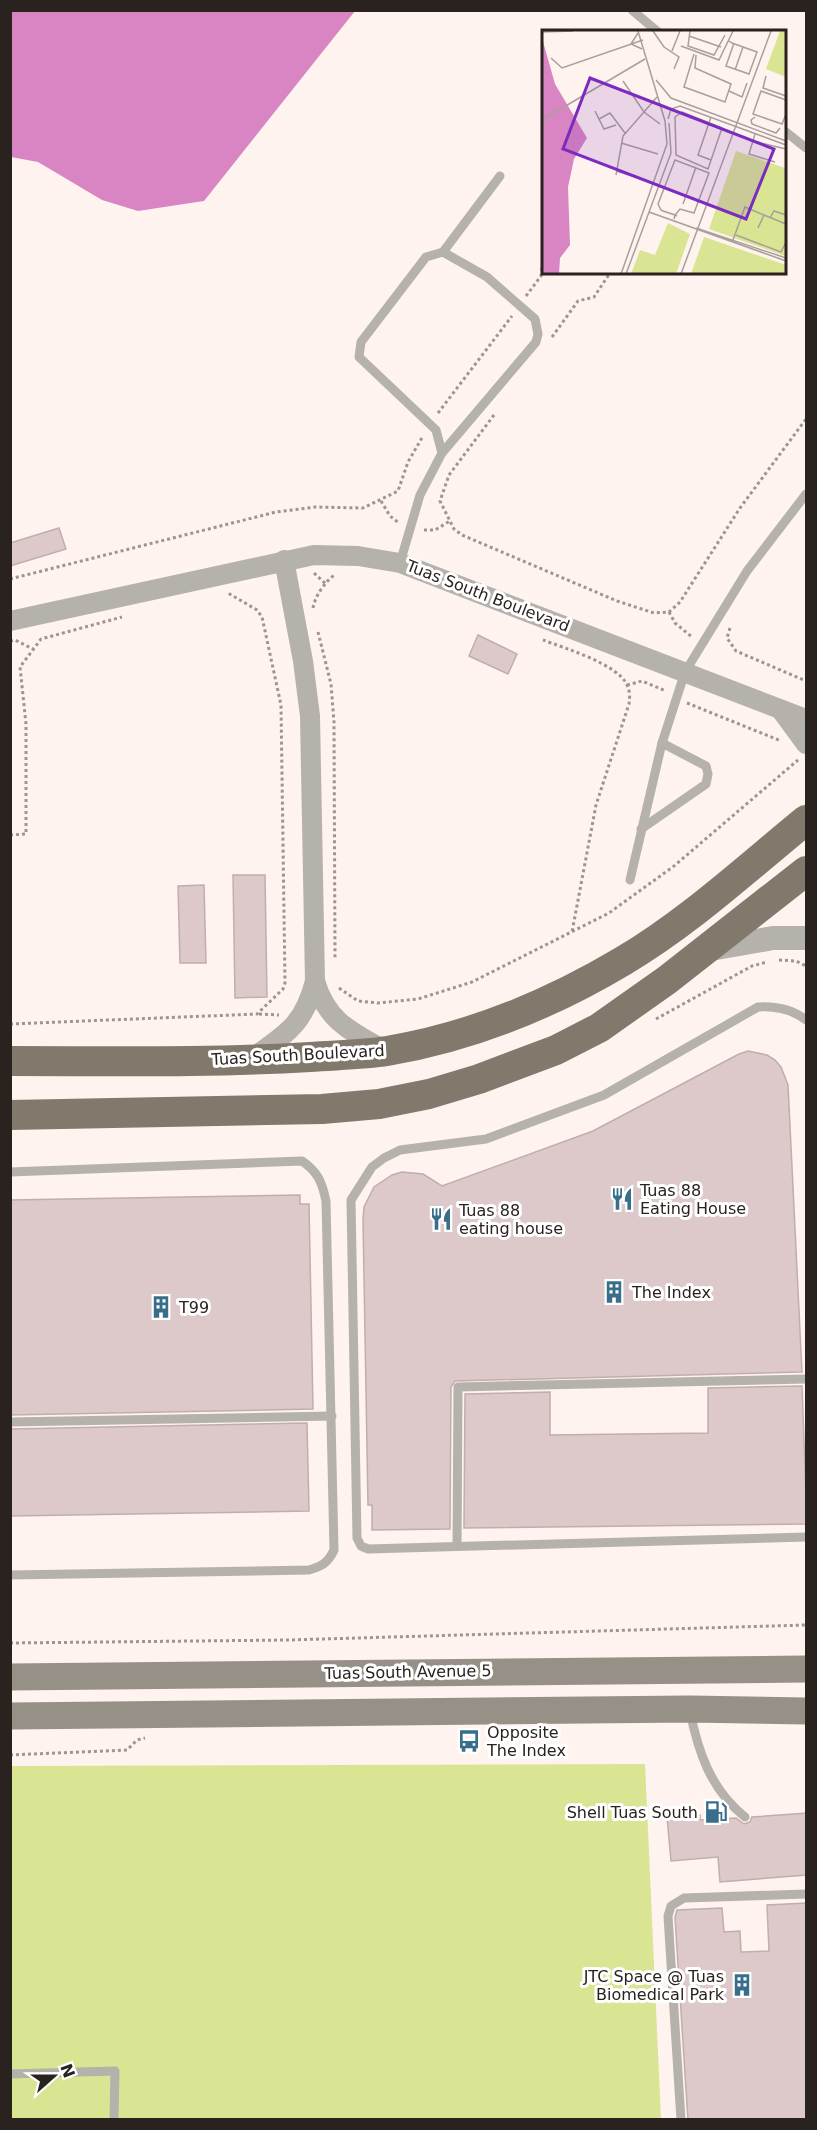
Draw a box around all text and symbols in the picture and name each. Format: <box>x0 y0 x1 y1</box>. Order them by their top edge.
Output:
inset map <box>542 30 787 274</box>
street label: Tuas South Boulevard <box>403 556 572 636</box>
street label: Tuas South Boulevard <box>210 1041 385 1069</box>
place label: Tuas 88 Eating House <box>639 1181 746 1218</box>
restaurant icon: Tuas 88 Eating House <box>609 1186 635 1212</box>
place label: Tuas 88 eating house <box>458 1201 563 1238</box>
restaurant icon: Tuas 88 eating house <box>428 1206 454 1232</box>
building icon: The Index <box>601 1279 627 1305</box>
place label: The Index <box>631 1283 711 1302</box>
building icon: T99 <box>148 1294 174 1320</box>
place label: T99 <box>178 1298 209 1317</box>
street label: Tuas South Avenue 5 <box>323 1661 492 1683</box>
place label: Opposite The Index <box>486 1723 566 1760</box>
bus stop icon: Opposite The Index <box>456 1728 482 1754</box>
fuel station icon: Shell Tuas South <box>703 1799 729 1825</box>
place label: Shell Tuas South <box>567 1803 698 1822</box>
place label: JTC Space @ Tuas Biomedical Park <box>583 1967 725 2004</box>
building icon: JTC Space @ Tuas Biomedical Park <box>729 1972 755 1998</box>
north arrow <box>24 2046 84 2106</box>
text: N <box>56 2061 79 2080</box>

